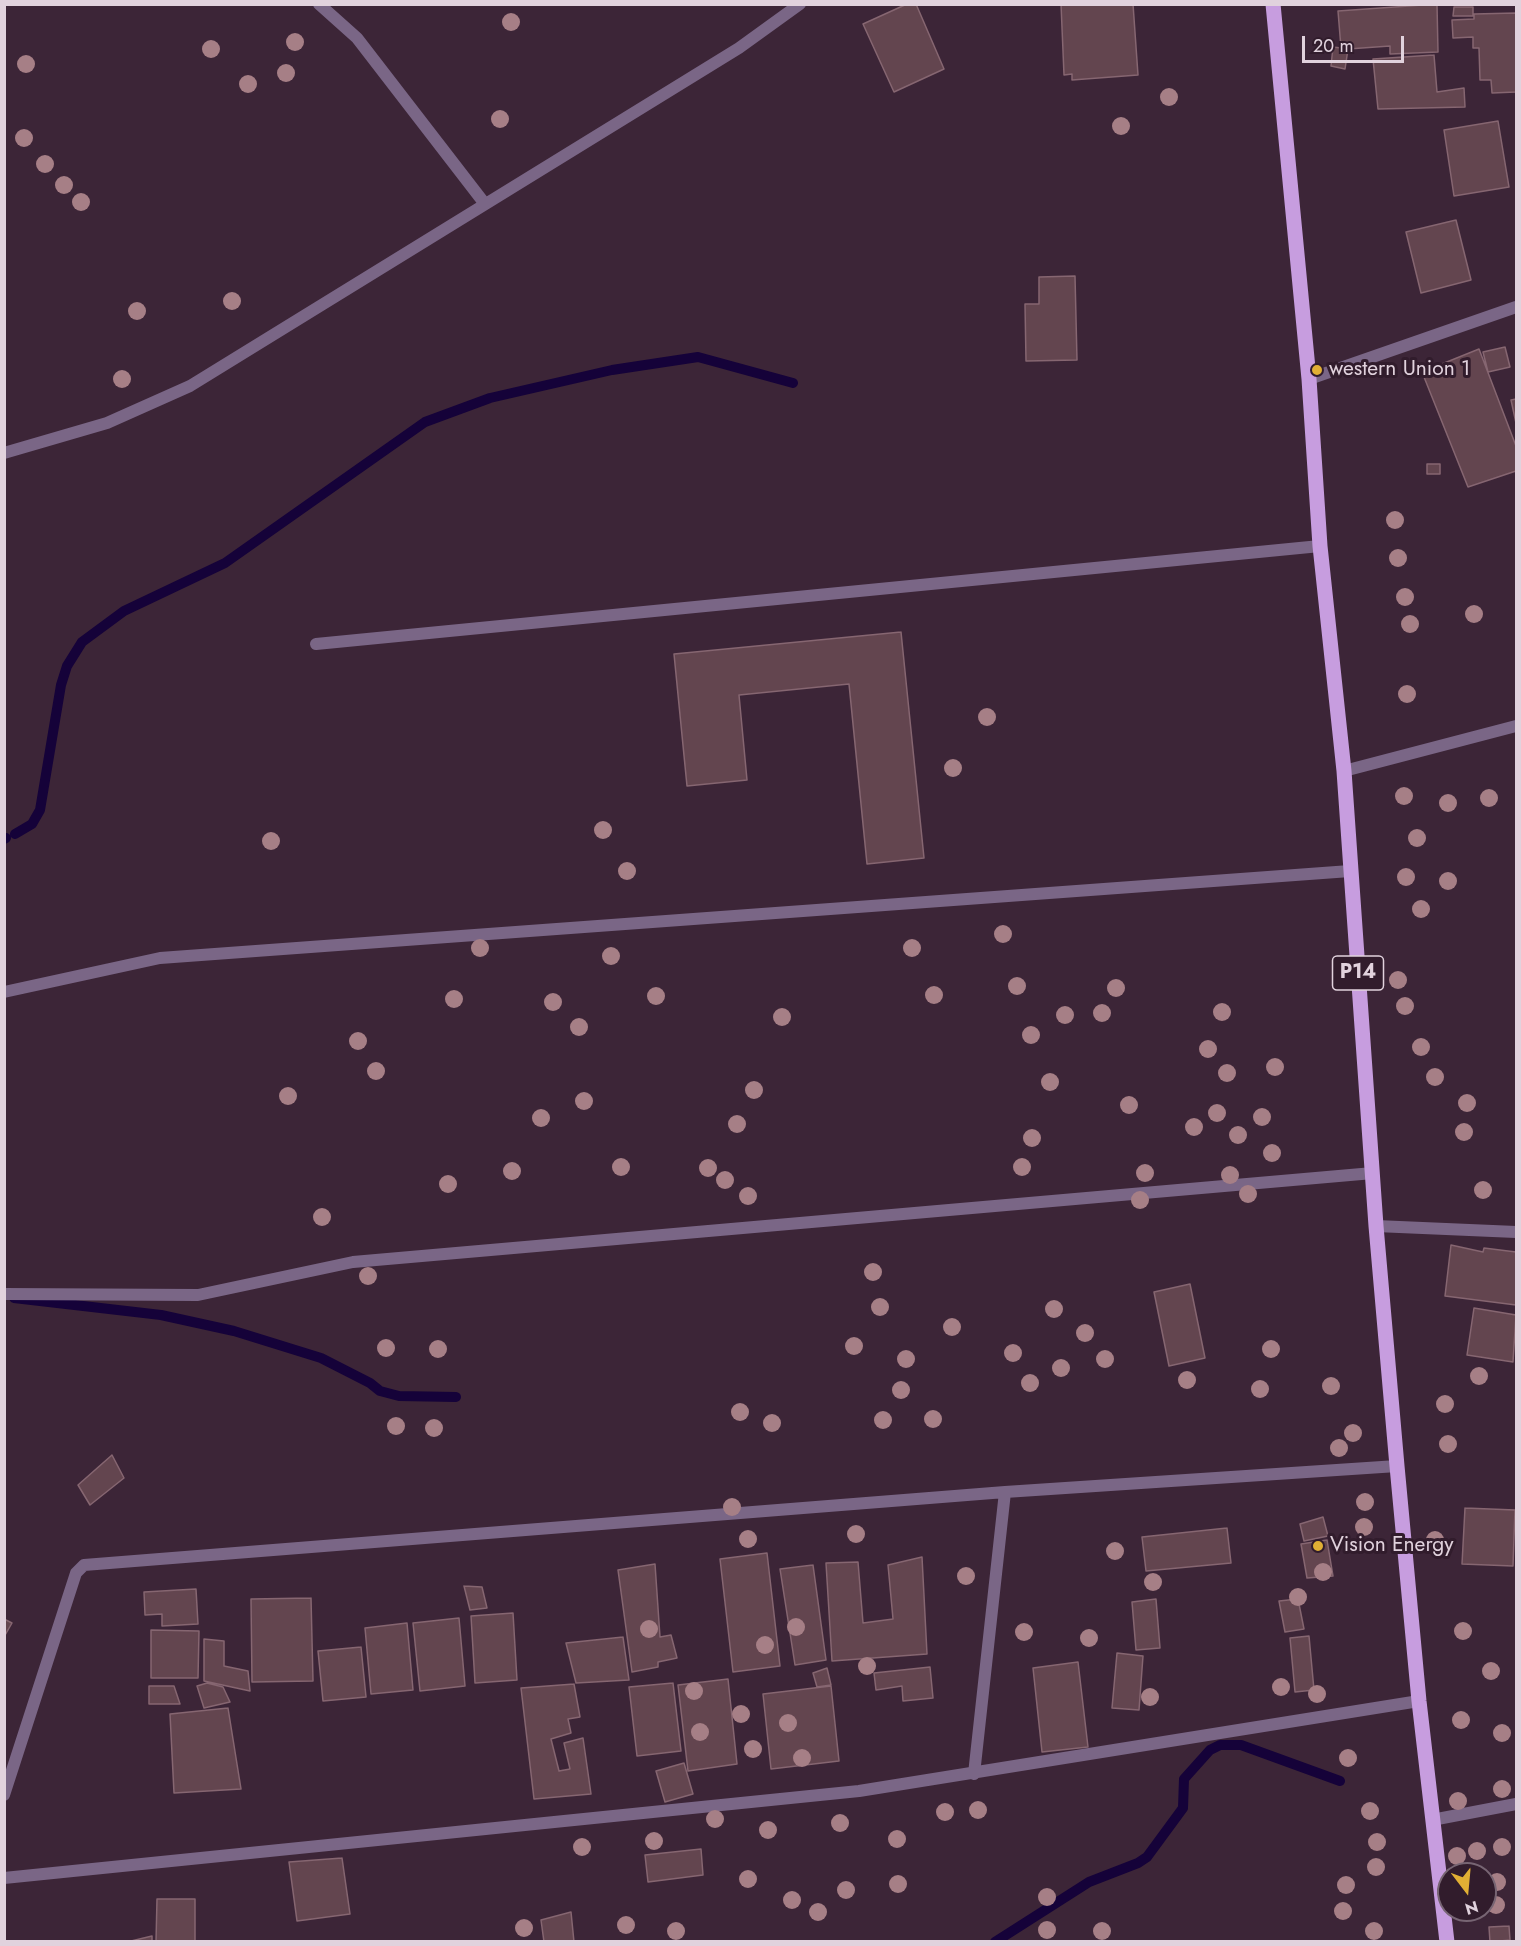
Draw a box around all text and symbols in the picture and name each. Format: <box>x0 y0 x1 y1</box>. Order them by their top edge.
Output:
scale bar <box>1305 24 1407 62</box>
text: 20 m <box>1313 33 1353 59</box>
place label: western Union 1 <box>1329 357 1470 383</box>
marker: western Union 1 <box>1310 363 1324 377</box>
road number: P14 <box>1332 956 1384 990</box>
place label: Vision Energy <box>1330 1533 1454 1559</box>
marker: Vision Energy <box>1311 1539 1325 1553</box>
north arrow <box>1437 1862 1497 1922</box>
text: N <box>1462 1895 1481 1921</box>

